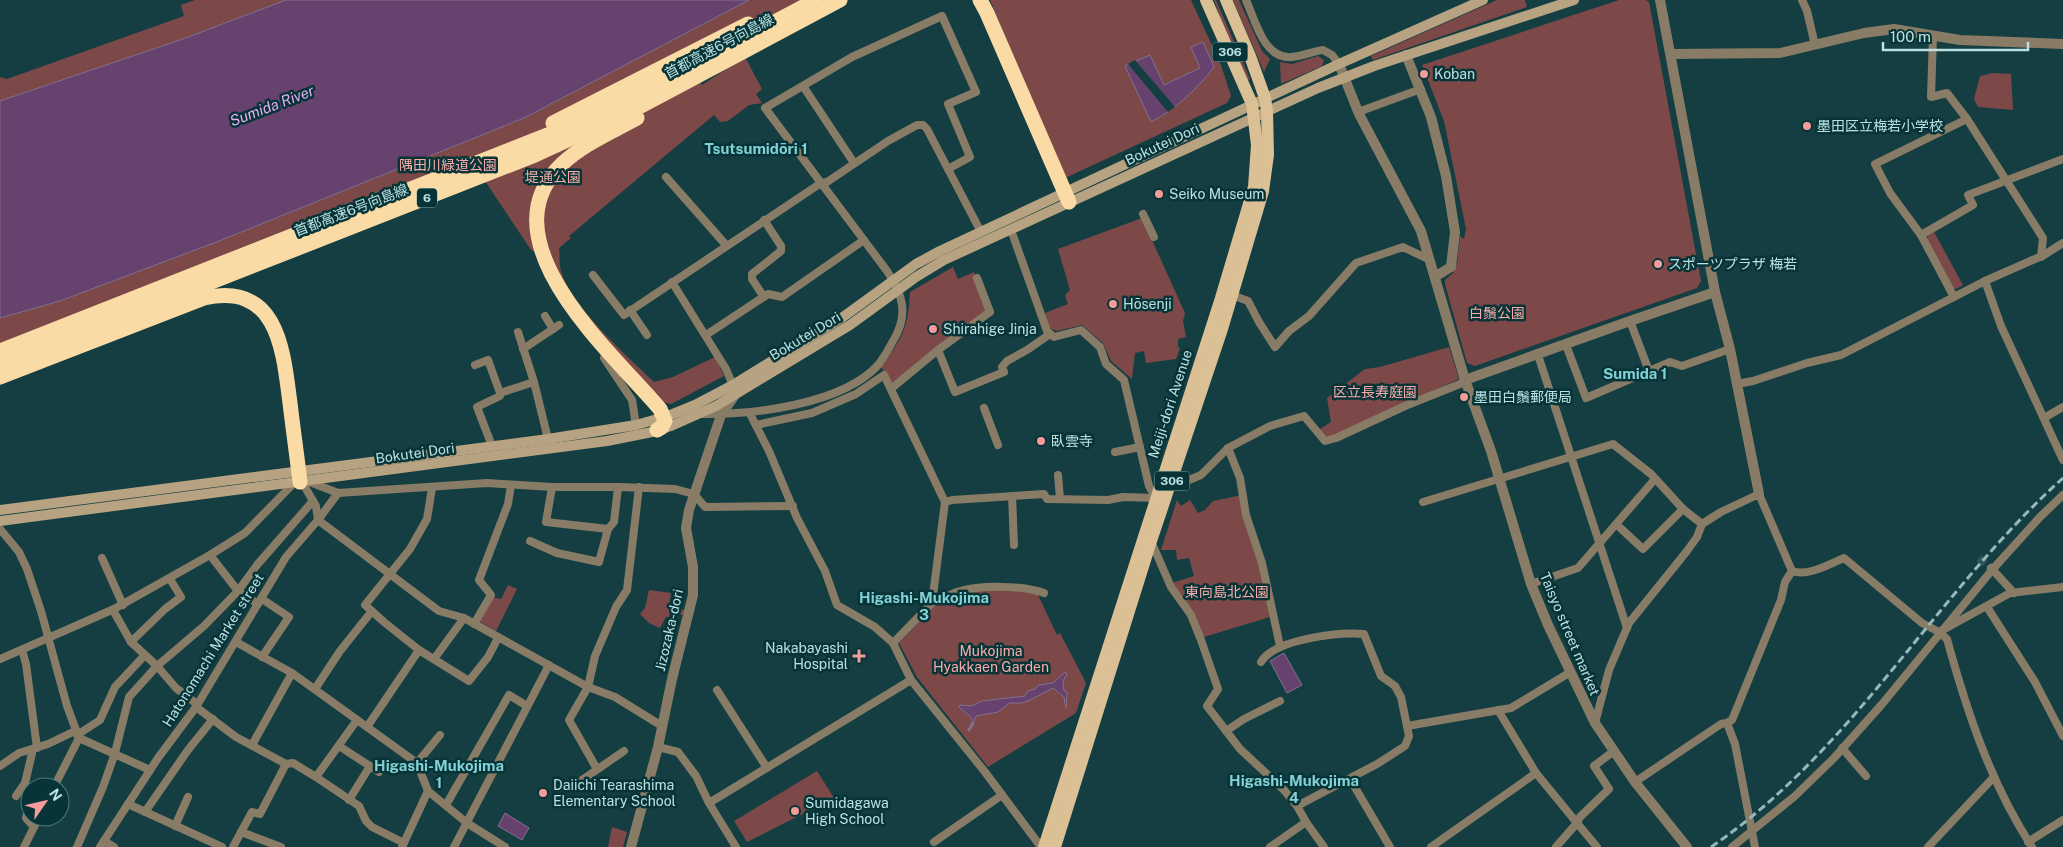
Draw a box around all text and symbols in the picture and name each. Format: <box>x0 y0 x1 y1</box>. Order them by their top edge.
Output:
street label: 首都高速6号向島線 <box>662 11 776 81</box>
scale bar <box>1883 20 2028 52</box>
text: 100 m <box>1890 28 1931 45</box>
road number: 306 <box>1212 42 1248 62</box>
place label: Koban <box>1434 66 1475 82</box>
marker: Koban <box>1418 68 1430 80</box>
water label: Sumida River <box>227 82 317 129</box>
place label: 墨田区立梅若小学校 <box>1817 118 1943 134</box>
street label: Bokutei Dori <box>1122 120 1202 168</box>
marker: 墨田区立梅若小学校 <box>1801 120 1813 132</box>
district label: Tsutsumidōri 1 <box>704 140 808 157</box>
park label: 隅田川緑道公園 <box>399 157 497 173</box>
park label: 堤通公園 <box>525 169 581 185</box>
street label: 首都高速6号向島線 <box>292 181 410 239</box>
place label: Seiko Museum <box>1169 186 1264 202</box>
road number: 6 <box>417 188 437 208</box>
marker: Seiko Museum <box>1153 188 1165 200</box>
place label: スポーツプラザ 梅若 <box>1668 256 1797 272</box>
marker: スポーツプラザ 梅若 <box>1652 258 1664 270</box>
place label: Hōsenji <box>1123 296 1172 312</box>
marker: Hōsenji <box>1107 298 1119 310</box>
park label: 白鬚公園 <box>1469 305 1525 321</box>
street label: Bokutei Dori <box>767 309 843 363</box>
place label: Shirahige Jinja <box>943 321 1037 337</box>
marker: Shirahige Jinja <box>927 323 939 335</box>
street label: Meiji-dori Avenue <box>1145 348 1195 460</box>
district label: Sumida 1 <box>1603 365 1667 382</box>
park label: 区立長寿庭園 <box>1333 384 1417 400</box>
place label: 墨田白鬚郵便局 <box>1474 389 1572 405</box>
marker: 墨田白鬚郵便局 <box>1458 391 1470 403</box>
place label: 臥雲寺 <box>1051 433 1093 449</box>
marker: 臥雲寺 <box>1035 435 1047 447</box>
street label: Bokutei Dori <box>374 440 456 466</box>
road number: 306 <box>1154 472 1190 491</box>
street label: Hatonomachi Market street <box>159 570 267 730</box>
street label: Taisyo street market <box>1537 570 1603 698</box>
park label: 東向島北公園 <box>1185 584 1269 600</box>
street label: Jizozaka-dori <box>652 587 686 673</box>
district label: Higashi-Mukojima 3 <box>859 589 989 623</box>
place label: Nakabayashi Hospital <box>765 640 848 672</box>
park label: Mukojima Hyakkaen Garden <box>933 643 1049 675</box>
marker: Nakabayashi Hospital <box>852 649 866 663</box>
district label: Higashi-Mukojima 1 <box>374 757 504 791</box>
district label: Higashi-Mukojima 4 <box>1229 772 1359 806</box>
north arrow <box>20 777 70 827</box>
place label: Daiichi Tearashima Elementary School <box>553 777 676 809</box>
text: N <box>46 786 65 804</box>
marker: Daiichi Tearashima Elementary School <box>537 787 549 799</box>
place label: Sumidagawa High School <box>805 795 889 827</box>
marker: Sumidagawa High School <box>789 805 801 817</box>

